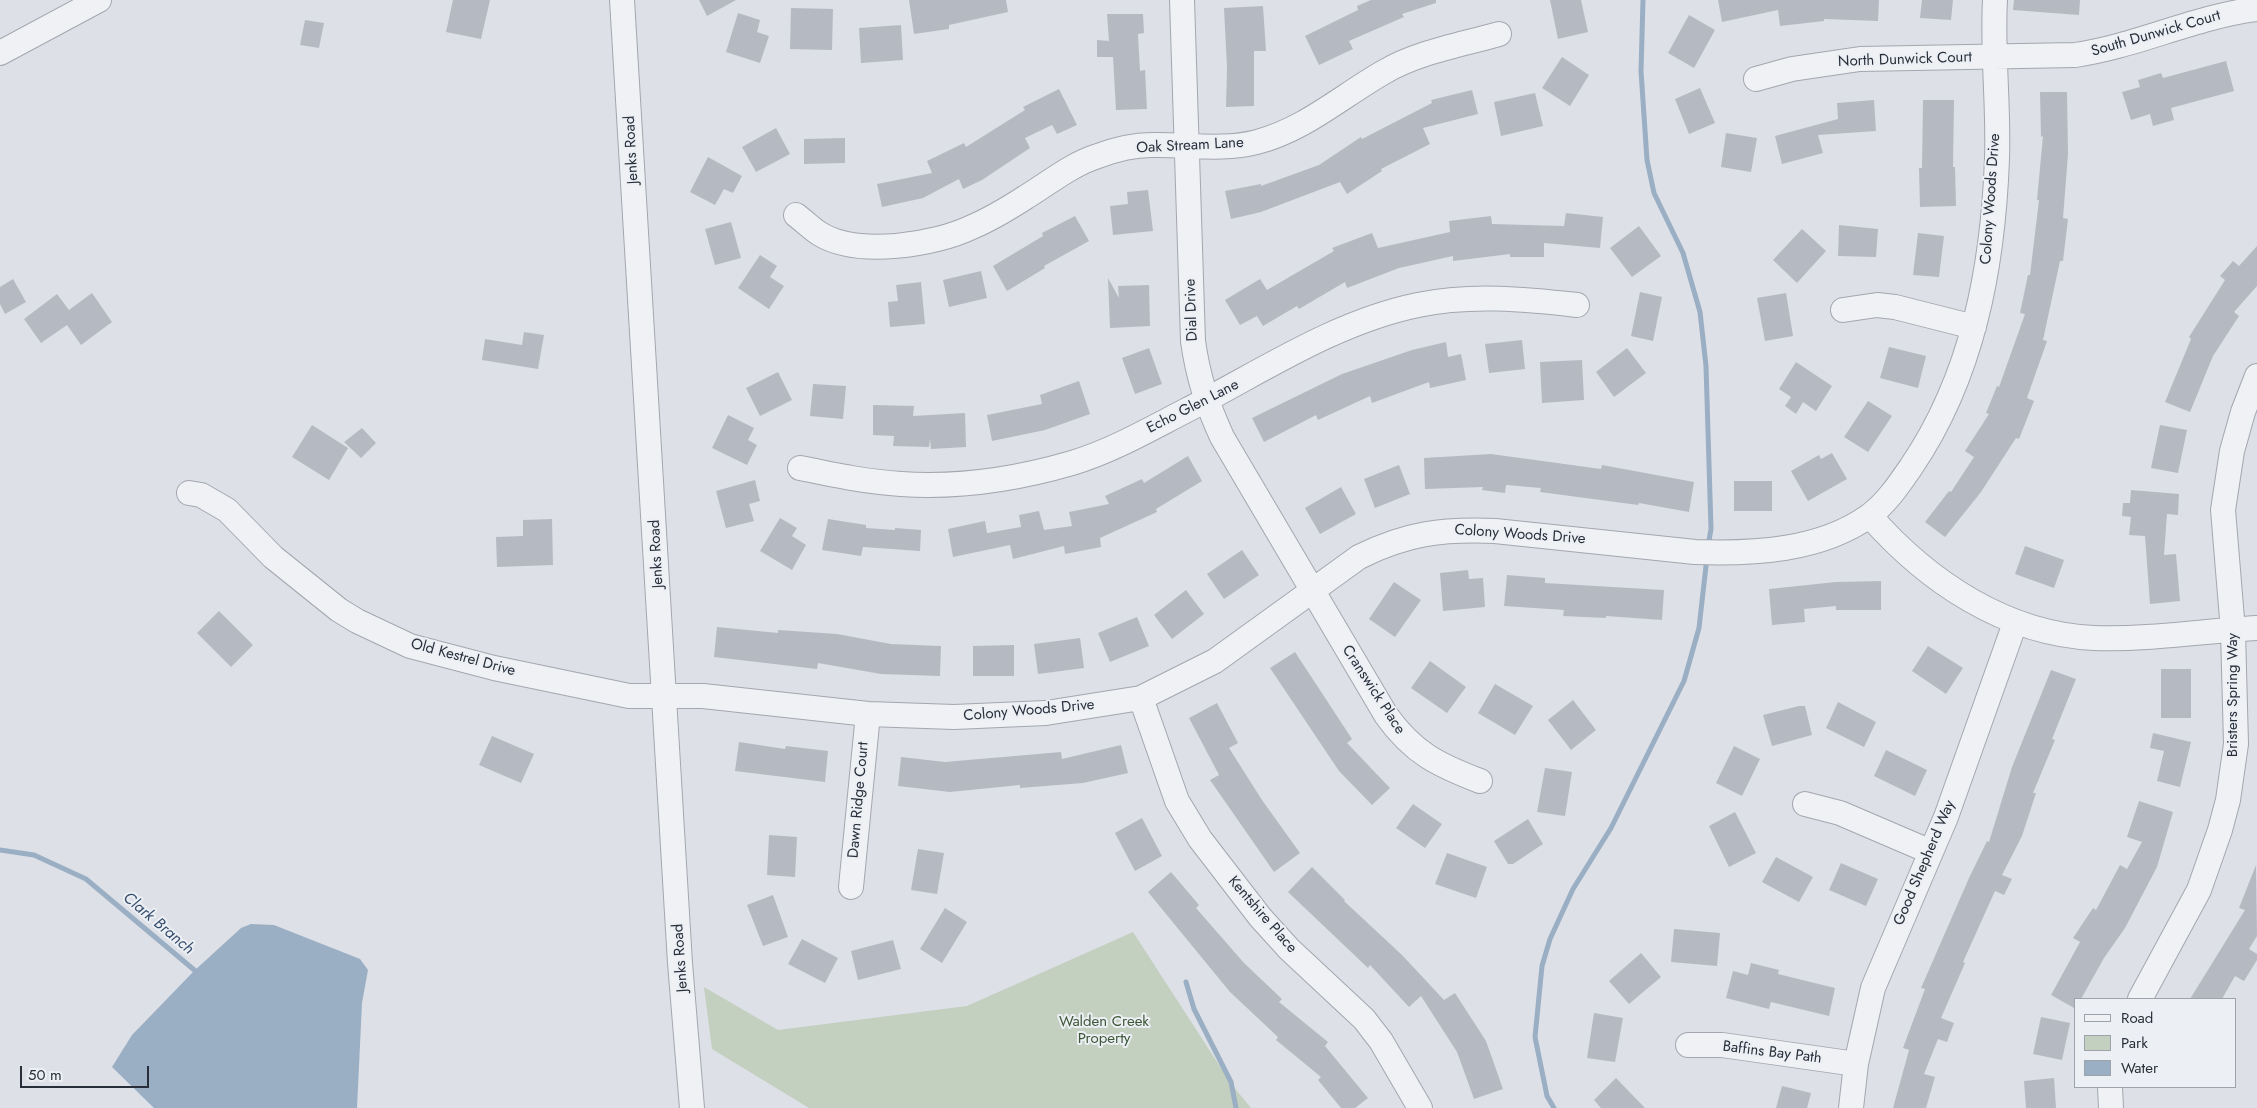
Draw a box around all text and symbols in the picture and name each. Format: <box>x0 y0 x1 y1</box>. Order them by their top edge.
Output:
street label: South Dunwick Court <box>2089 7 2223 61</box>
street label: North Dunwick Court <box>1838 49 1972 71</box>
street label: Jenks Road <box>621 115 643 185</box>
street label: Colony Woods Drive <box>1977 133 2005 265</box>
street label: Oak Stream Lane <box>1136 134 1244 158</box>
street label: Dial Drive <box>1182 278 1202 342</box>
street label: Echo Glen Lane <box>1144 376 1242 438</box>
street label: Jenks Road <box>646 519 668 589</box>
street label: Colony Woods Drive <box>1454 521 1586 549</box>
street label: Bristers Spring Way <box>2224 633 2242 757</box>
street label: Old Kestrel Drive <box>409 635 517 681</box>
street label: Cranswick Place <box>1338 642 1408 738</box>
street label: Colony Woods Drive <box>963 696 1095 726</box>
street label: Dawn Ridge Court <box>845 741 873 859</box>
street label: Good Shepherd Way <box>1890 798 1960 928</box>
street label: Kentshire Place <box>1224 873 1300 957</box>
water label: Clark Branch <box>119 889 197 959</box>
street label: Jenks Road <box>670 923 692 993</box>
legend <box>2074 998 2237 1088</box>
text: Road <box>2121 1007 2153 1029</box>
park label: Walden Creek Property <box>1059 1013 1149 1048</box>
text: Park <box>2121 1032 2148 1054</box>
street label: Baffins Bay Path <box>1721 1038 1823 1068</box>
scale bar <box>22 1056 151 1088</box>
text: Water <box>2121 1057 2158 1079</box>
text: 50 m <box>28 1064 62 1086</box>

